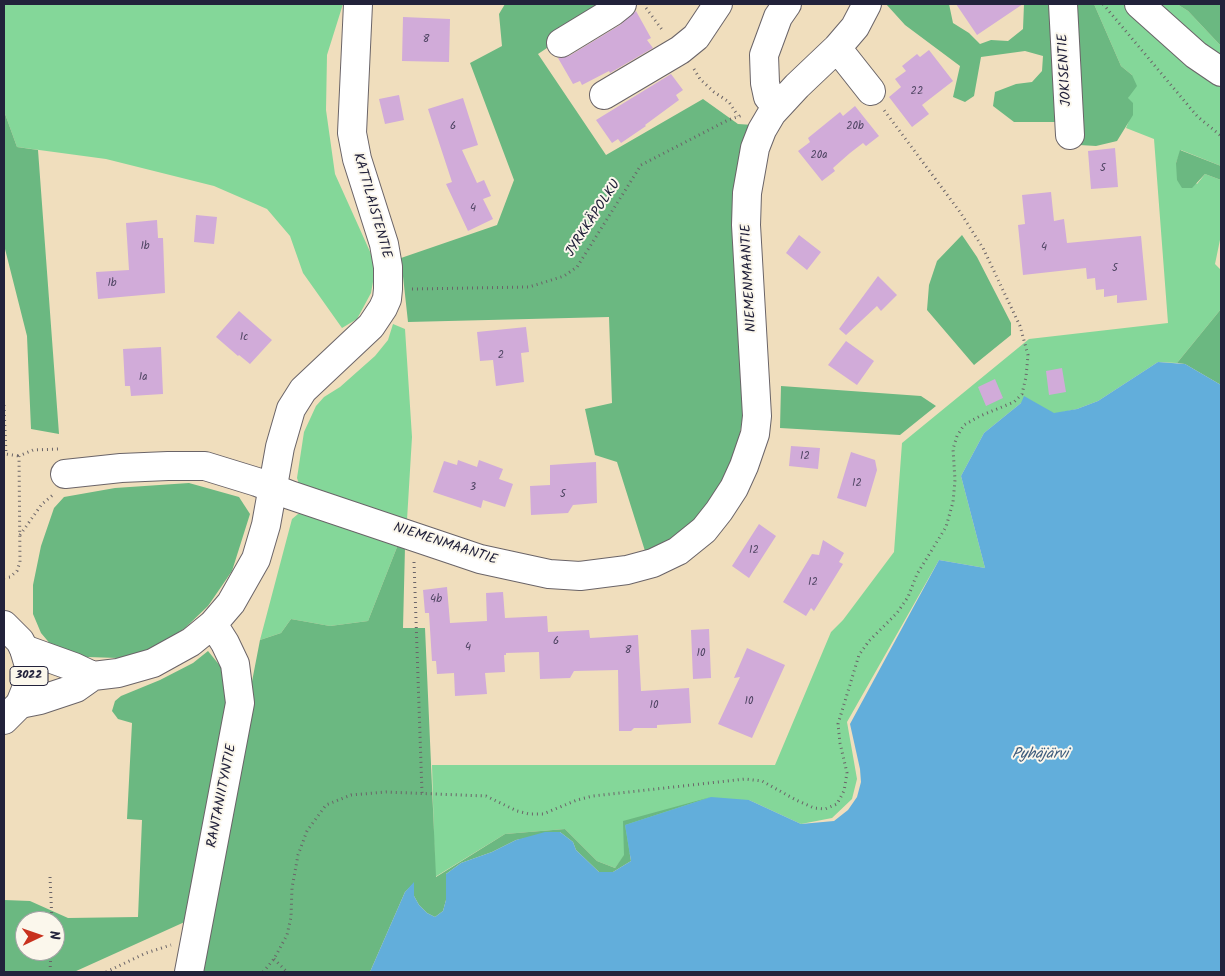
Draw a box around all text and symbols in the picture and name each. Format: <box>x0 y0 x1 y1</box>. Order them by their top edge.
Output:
house number: 8 <box>423 33 429 47</box>
street label: JOKISENTIE <box>1056 33 1076 107</box>
house number: 22 <box>911 85 923 99</box>
house number: 6 <box>450 120 456 134</box>
house number: 20b <box>846 120 864 134</box>
house number: 20a <box>810 149 828 163</box>
street label: KATTILAISTENTIE <box>348 151 394 261</box>
house number: 5 <box>1100 162 1106 176</box>
street label: JYRKKÄPOLKU <box>563 177 625 261</box>
house number: 4 <box>470 202 476 216</box>
street label: NIEMENMAANTIE <box>739 223 761 333</box>
house number: 1b <box>140 240 150 254</box>
house number: 4 <box>1041 241 1047 255</box>
house number: 5 <box>1112 262 1118 276</box>
house number: 1b <box>107 277 117 291</box>
house number: 1c <box>240 331 248 345</box>
house number: 2 <box>498 349 504 363</box>
house number: 1a <box>139 371 147 385</box>
house number: 12 <box>800 450 810 464</box>
house number: 12 <box>852 477 862 491</box>
house number: 3 <box>470 481 476 495</box>
house number: 5 <box>560 488 566 502</box>
street label: NIEMENMAANTIE <box>391 520 499 570</box>
house number: 12 <box>749 544 759 558</box>
house number: 12 <box>808 576 818 590</box>
house number: 4b <box>430 593 442 607</box>
house number: 6 <box>553 635 559 649</box>
house number: 4 <box>465 641 471 655</box>
house number: 8 <box>625 644 631 658</box>
house number: 10 <box>697 647 705 661</box>
road number: 3022 <box>10 666 48 686</box>
house number: 10 <box>745 695 753 709</box>
house number: 10 <box>650 699 658 713</box>
street label: RANTANIITYNTIE <box>205 743 241 849</box>
water label: Pyhäjärvi <box>1012 746 1068 764</box>
north arrow <box>15 911 65 961</box>
text: N <box>43 930 65 940</box>

